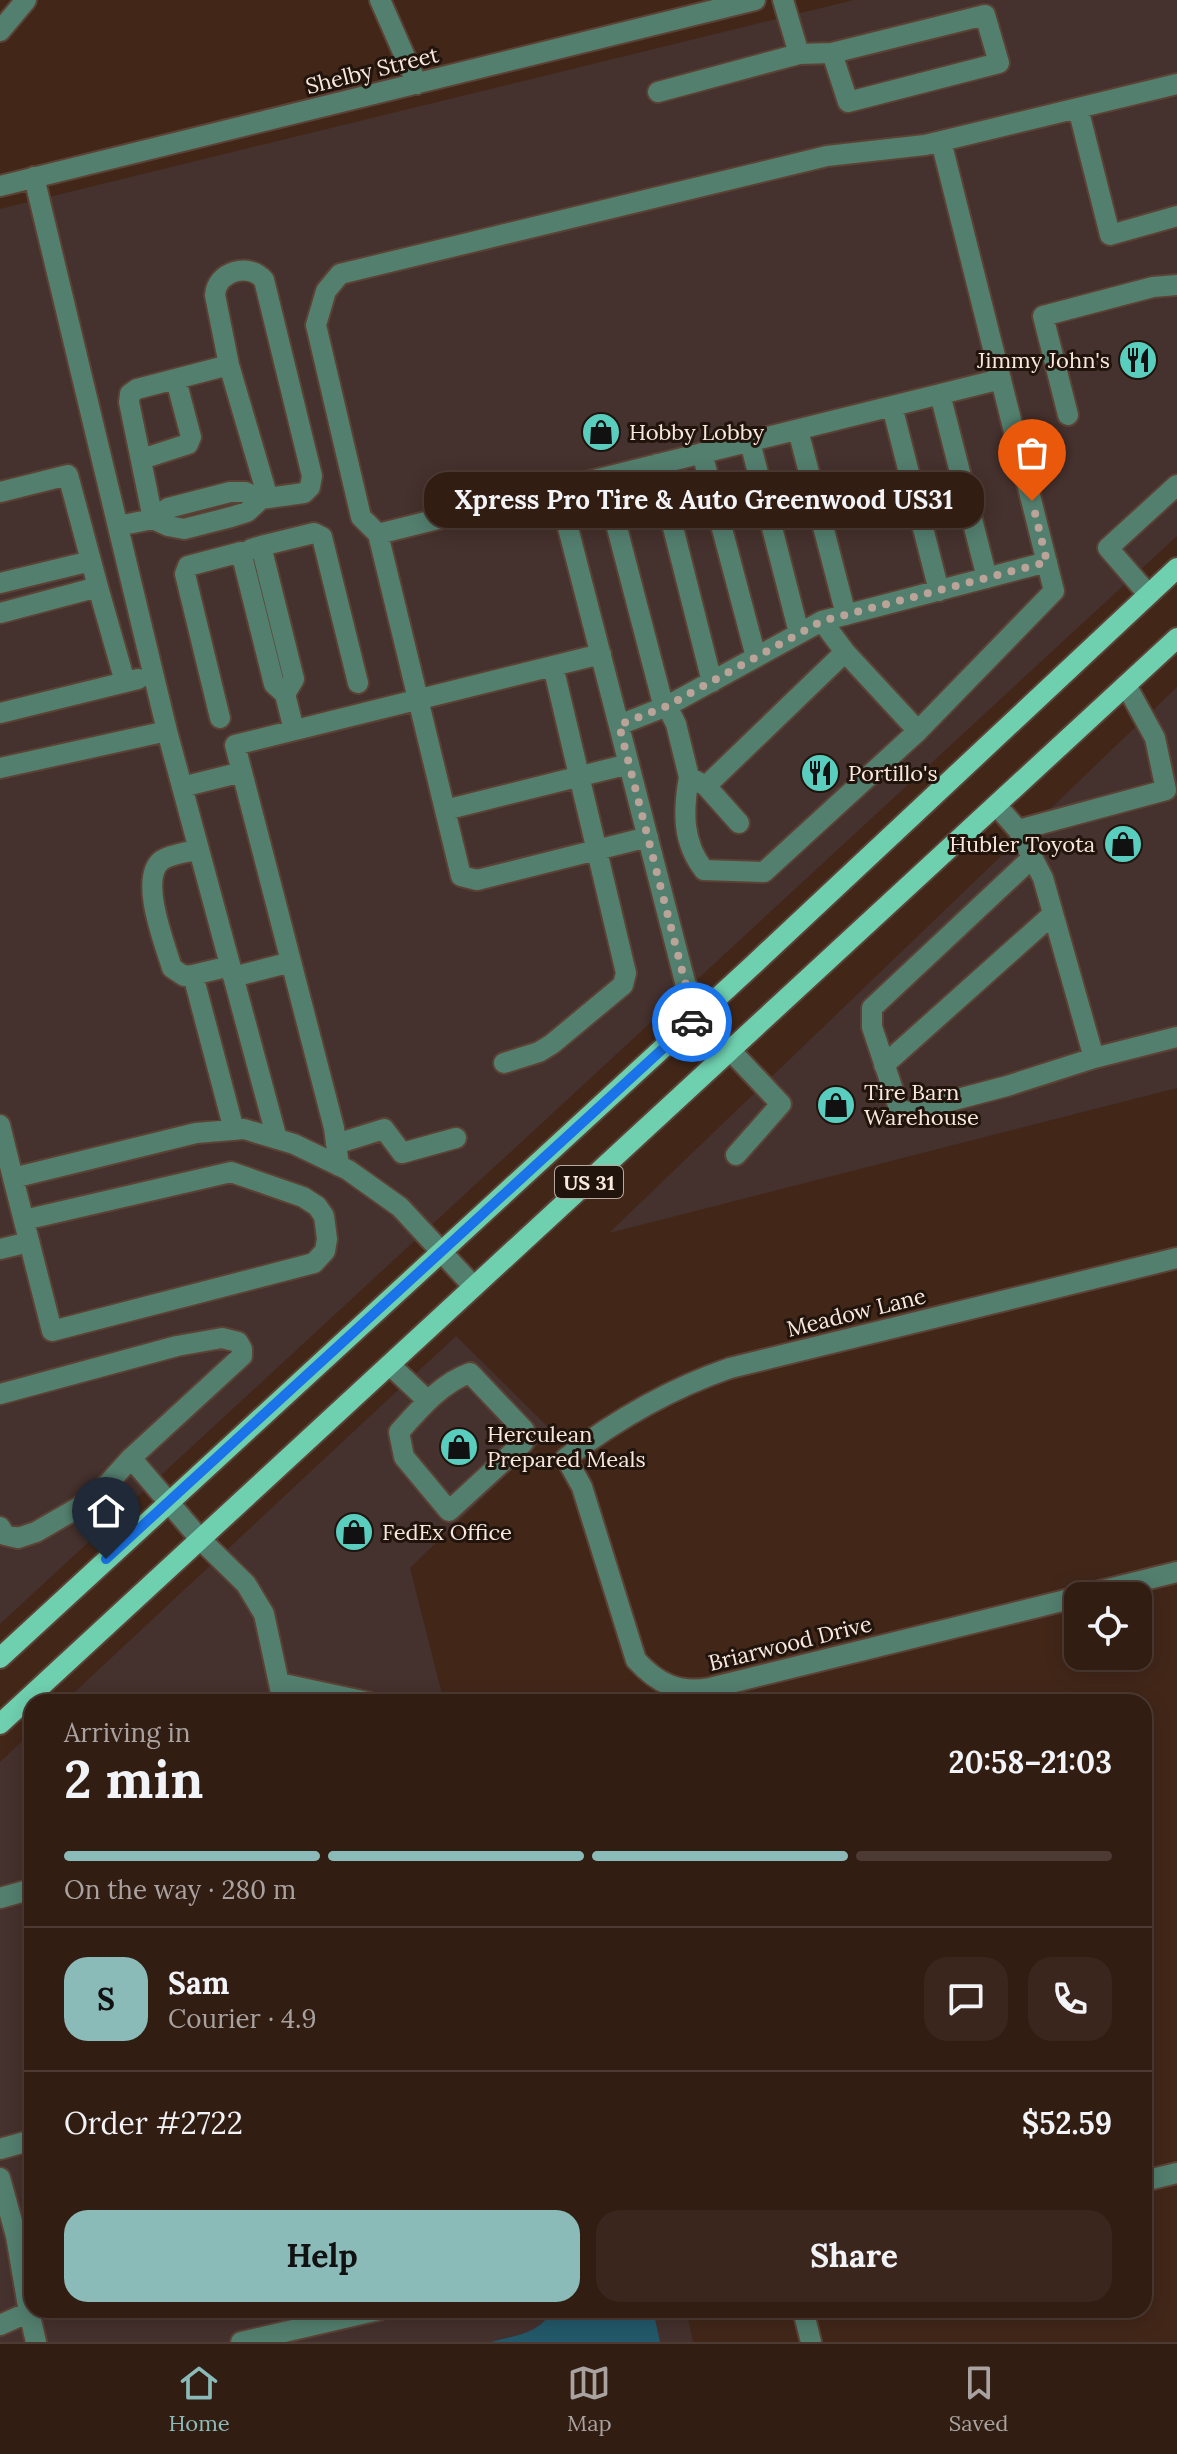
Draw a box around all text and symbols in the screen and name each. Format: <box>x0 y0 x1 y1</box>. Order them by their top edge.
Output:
street label: Shelby Street <box>303 40 442 100</box>
restaurant icon: Jimmy John's <box>1117 339 1159 381</box>
place label: Jimmy John's <box>976 346 1110 374</box>
shop icon: Hobby Lobby <box>580 411 622 453</box>
place label: Hobby Lobby <box>629 418 764 446</box>
pin <box>998 419 1066 501</box>
icon: bag <box>1010 431 1054 475</box>
callout: Xpress Pro Tire & Auto Greenwood US31 <box>424 473 984 529</box>
text: Xpress Pro Tire & Auto Greenwood US31 <box>455 483 953 516</box>
restaurant icon: Portillo's <box>799 752 841 794</box>
place label: Portillo's <box>848 759 938 787</box>
shop icon: Hubler Toyota <box>1102 823 1144 865</box>
place label: Hubler Toyota <box>949 830 1095 858</box>
courier <box>652 982 732 1062</box>
icon: car <box>670 1000 714 1044</box>
place label: Tire Barn Warehouse <box>864 1078 979 1131</box>
shop icon: Tire Barn Warehouse <box>815 1084 857 1126</box>
road number: US 31 <box>555 1166 623 1198</box>
street label: Meadow Lane <box>784 1281 929 1343</box>
place label: Herculean Prepared Meals <box>487 1420 646 1473</box>
shop icon: Herculean Prepared Meals <box>438 1426 480 1468</box>
pin <box>72 1477 140 1559</box>
icon: home <box>84 1489 128 1533</box>
shop icon: FedEx Office <box>333 1511 375 1553</box>
place label: FedEx Office <box>382 1518 512 1546</box>
map controls <box>1064 1582 1152 1670</box>
button: locate <box>1064 1582 1152 1670</box>
street label: Briarwood Drive <box>705 1609 875 1677</box>
text: Arriving in <box>64 1716 191 1749</box>
text: 20:58–21:03 <box>949 1743 1112 1781</box>
text: 2 min <box>64 1746 203 1812</box>
text: On the way · 280 m <box>64 1873 296 1906</box>
button: chat <box>924 1957 1008 2041</box>
button: phone <box>1028 1957 1112 2041</box>
text: Sam <box>168 1964 229 2002</box>
text: S <box>97 1980 115 2018</box>
text: Courier · 4.9 <box>168 2002 317 2035</box>
text: Order #2722 <box>64 2104 243 2142</box>
text: $52.59 <box>1022 2104 1112 2142</box>
button: Help <box>64 2210 580 2302</box>
button: Share <box>596 2210 1112 2302</box>
tab: Home <box>169 2361 230 2437</box>
tab: Map <box>567 2361 612 2437</box>
tab: Saved <box>949 2361 1008 2437</box>

